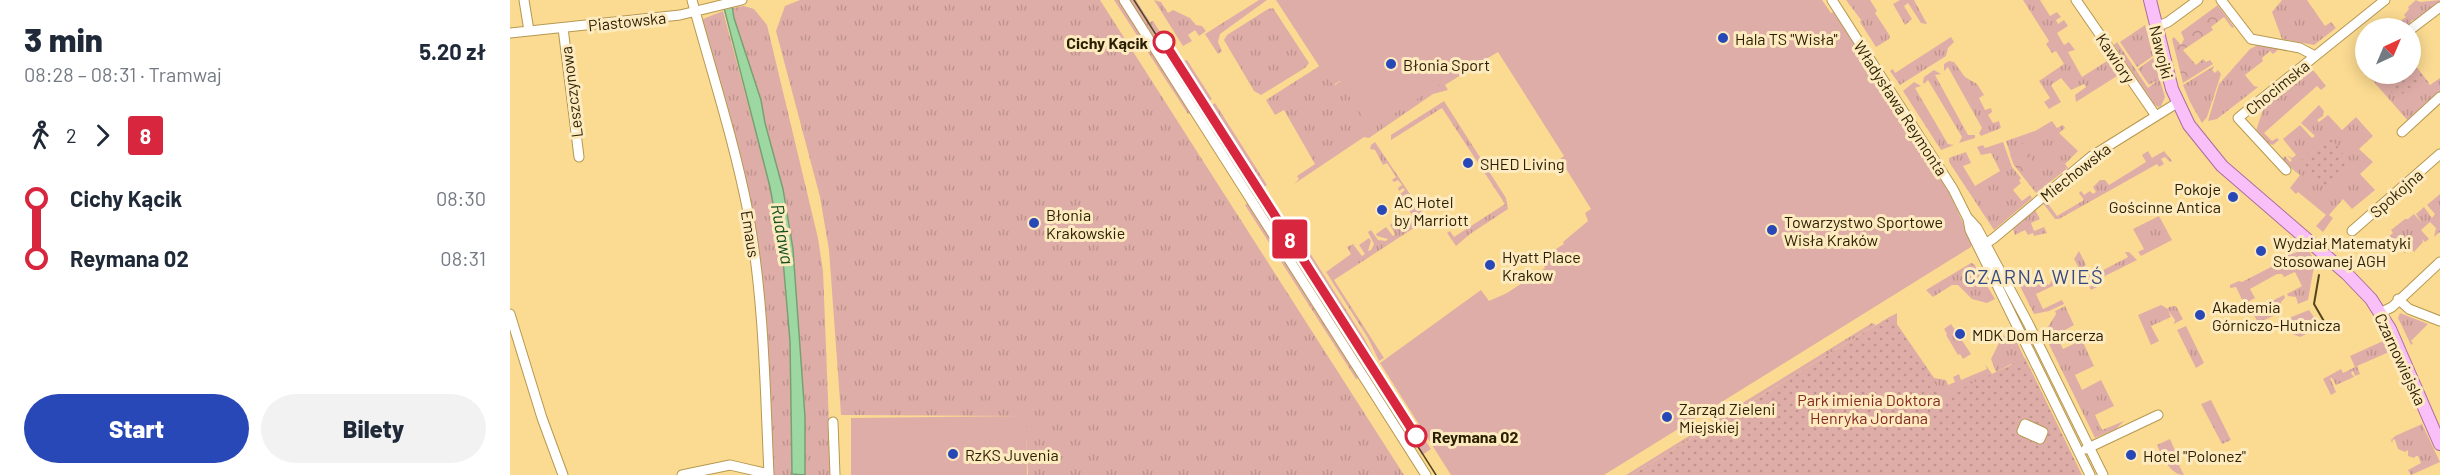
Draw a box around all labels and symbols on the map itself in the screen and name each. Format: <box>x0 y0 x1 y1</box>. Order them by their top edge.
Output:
street label: Piastowska <box>587 7 667 35</box>
north arrow <box>2355 18 2421 84</box>
street label: Nawojki <box>2146 23 2178 81</box>
place label: Hala TS "Wisła" <box>1735 29 1838 48</box>
street label: Kawiory <box>2093 30 2140 87</box>
marker: Cichy Kącik <box>1153 31 1175 53</box>
marker: Hala TS "Wisła" <box>1716 31 1730 45</box>
place label: Cichy Kącik <box>1066 33 1148 52</box>
street label: Władysława Reymonta <box>1850 37 1952 179</box>
street label: Leszczynowa <box>556 45 586 139</box>
place label: Błonia Sport <box>1403 55 1490 74</box>
street label: Chocimska <box>2241 56 2313 118</box>
marker: Błonia Sport <box>1384 57 1398 71</box>
street label: Miechowska <box>2036 139 2114 205</box>
place label: SHED Living <box>1480 154 1565 173</box>
marker: SHED Living <box>1461 156 1475 170</box>
street label: Spokojna <box>2366 165 2426 221</box>
place label: Pokoje Gościnne Antica <box>2109 179 2221 216</box>
marker: Pokoje Gościnne Antica <box>2226 190 2240 204</box>
place label: AC Hotel by Marriott <box>1394 192 1469 229</box>
water label: Rudawa <box>767 202 799 266</box>
marker: AC Hotel by Marriott <box>1375 203 1389 217</box>
place label: Błonia Krakowskie <box>1046 205 1125 242</box>
street label: Emaus <box>738 209 764 259</box>
place label: Towarzystwo Sportowe Wisła Kraków <box>1784 212 1943 249</box>
marker: Błonia Krakowskie <box>1027 216 1041 230</box>
line badge: 8 <box>1270 220 1310 258</box>
marker: Towarzystwo Sportowe Wisła Kraków <box>1765 223 1779 237</box>
place label: Wydział Matematyki Stosowanej AGH <box>2273 233 2411 270</box>
marker: Wydział Matematyki Stosowanej AGH <box>2254 244 2268 258</box>
place label: Hyatt Place Krakow <box>1502 247 1581 284</box>
marker: Hyatt Place Krakow <box>1483 258 1497 272</box>
district label: CZARNA WIEŚ <box>1964 264 2104 288</box>
place label: Akademia Górniczo-Hutnicza <box>2212 297 2341 334</box>
marker: Akademia Górniczo-Hutnicza <box>2193 308 2207 322</box>
street label: Czarnowiejska <box>2371 310 2431 408</box>
place label: MDK Dom Harcerza <box>1972 325 2104 344</box>
marker: MDK Dom Harcerza <box>1953 327 1967 341</box>
park label: Park imienia Doktora Henryka Jordana <box>1797 390 1941 427</box>
place label: Zarząd Zieleni Miejskiej <box>1679 399 1775 436</box>
marker: Zarząd Zieleni Miejskiej <box>1660 410 1674 424</box>
marker: Reymana 02 <box>1405 425 1427 447</box>
place label: Reymana 02 <box>1432 427 1518 446</box>
place label: RzKS Juvenia <box>965 445 1059 464</box>
place label: Hotel "Polonez" <box>2143 446 2246 465</box>
marker: RzKS Juvenia <box>946 447 960 461</box>
marker: Hotel "Polonez" <box>2124 448 2138 462</box>

